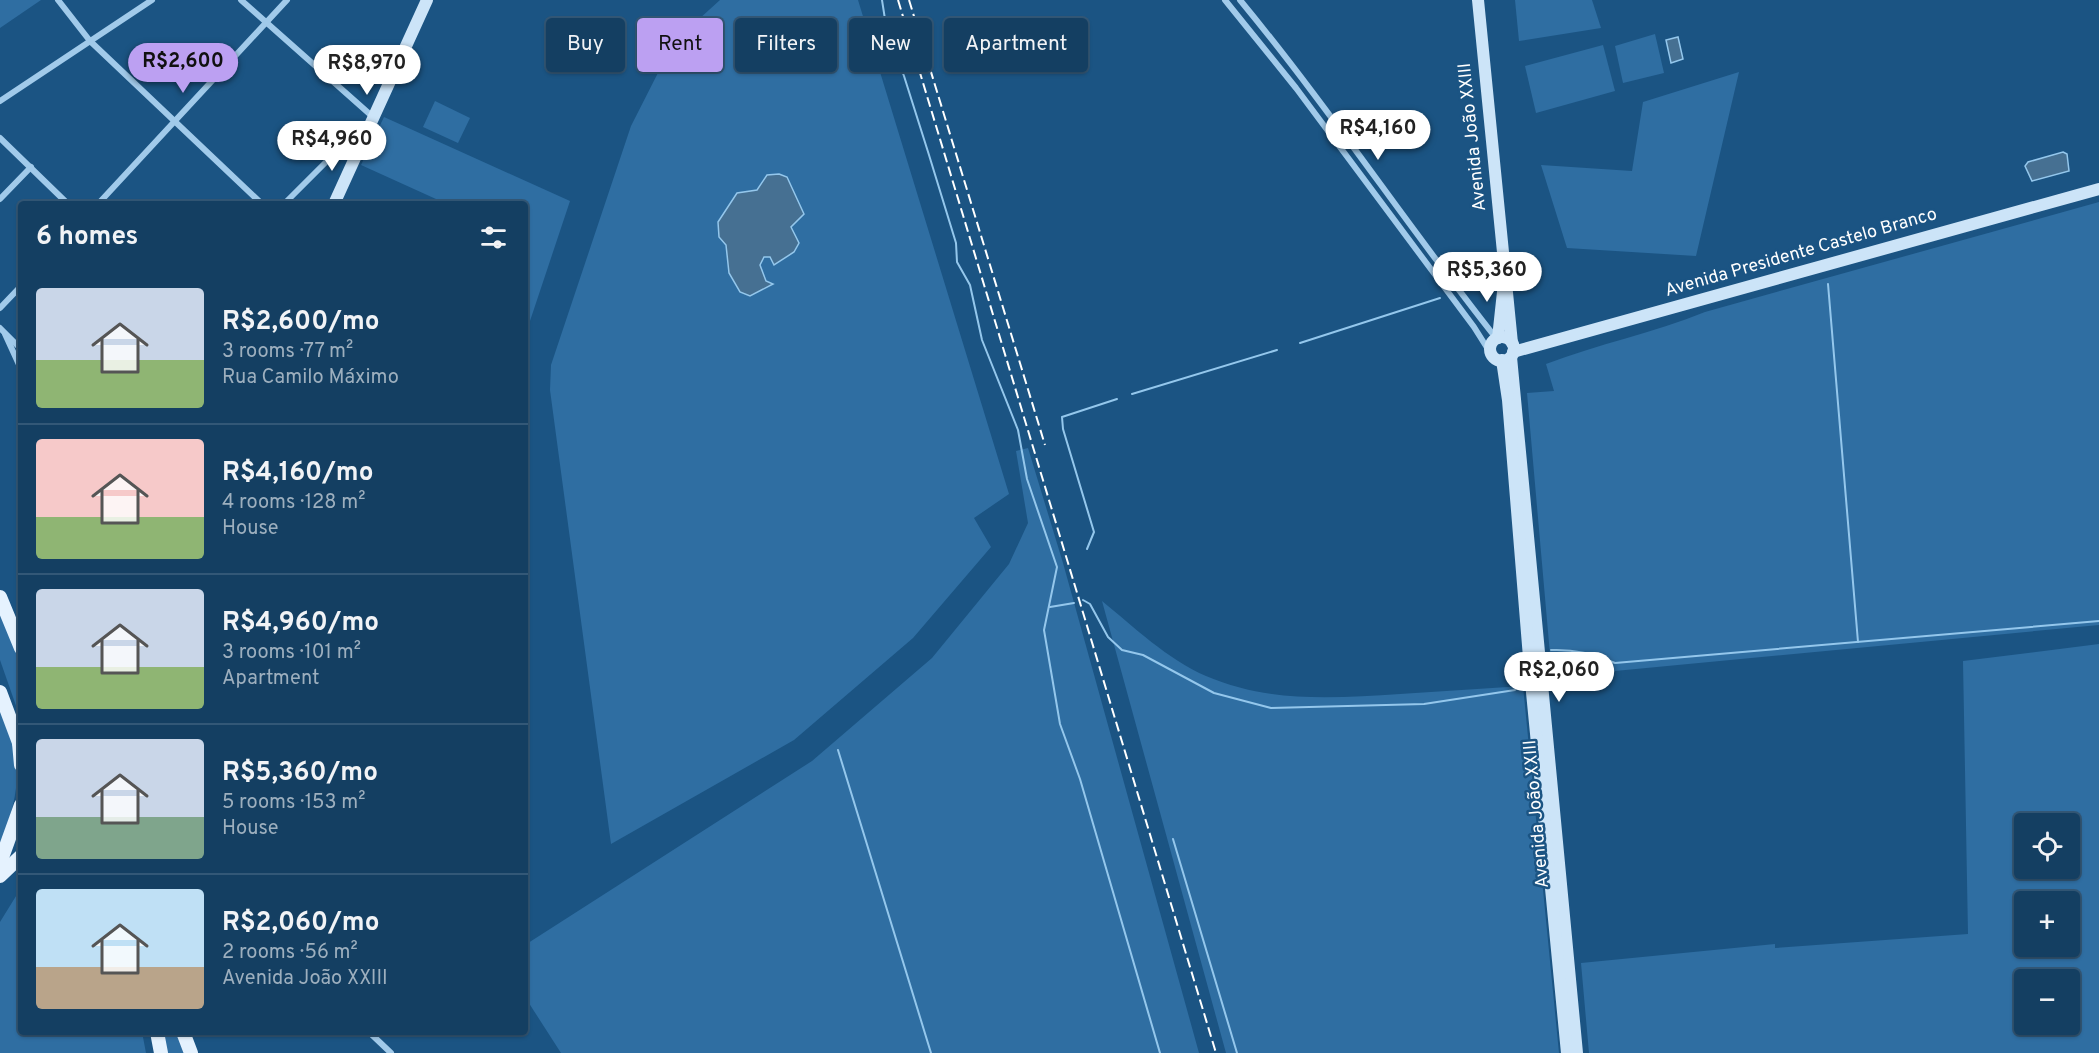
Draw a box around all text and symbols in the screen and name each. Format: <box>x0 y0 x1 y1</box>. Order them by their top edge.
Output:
chip: Buy <box>546 18 625 72</box>
chip: Rent <box>637 18 723 72</box>
chip: Filters <box>735 18 837 72</box>
chip: New <box>849 18 932 72</box>
chip: Apartment <box>944 18 1088 72</box>
pin: R$2,600 <box>128 43 238 94</box>
pin: R$8,970 <box>312 45 422 96</box>
text: R$2,600 <box>142 49 224 75</box>
text: R$8,970 <box>328 51 406 77</box>
street label: Avenida João XXIII <box>1454 62 1492 212</box>
pin: R$4,160 <box>1323 110 1433 161</box>
text: R$4,160 <box>1339 116 1417 142</box>
pin: R$4,960 <box>277 121 387 172</box>
text: R$4,960 <box>291 127 373 153</box>
street label: Avenida Presidente Castelo Branco <box>1662 203 1940 303</box>
text: 6 homes <box>36 221 138 254</box>
icon: filters <box>477 221 510 254</box>
pin: R$5,360 <box>1432 252 1542 303</box>
text: R$5,360 <box>1447 258 1527 284</box>
text: R$2,600/mo <box>222 306 380 339</box>
icon: home <box>84 312 156 384</box>
text: 3 rooms · 77 m² <box>222 339 353 365</box>
text: Rua Camilo Máximo <box>222 365 399 391</box>
text: R$4,160/mo <box>222 457 373 490</box>
icon: home <box>84 463 156 535</box>
text: 4 rooms · 128 m² <box>222 490 365 516</box>
text: House <box>222 516 278 542</box>
text: R$4,960/mo <box>222 607 379 640</box>
icon: home <box>84 613 156 685</box>
text: 3 rooms · 101 m² <box>222 640 361 666</box>
pin: R$2,060 <box>1504 652 1614 703</box>
text: R$2,060 <box>1518 658 1600 684</box>
text: Apartment <box>222 666 320 692</box>
street label: Avenida João XXIII <box>1519 739 1555 889</box>
text: R$5,360/mo <box>222 757 378 790</box>
icon: home <box>84 763 156 835</box>
text: 5 rooms · 153 m² <box>222 790 365 816</box>
map controls <box>2014 813 2080 1035</box>
button: locate <box>2014 813 2080 879</box>
text: House <box>222 816 278 842</box>
button: + <box>2014 891 2080 957</box>
text: R$2,060/mo <box>222 907 379 940</box>
icon: home <box>84 913 156 985</box>
text: 2 rooms · 56 m² <box>222 940 358 966</box>
text: Avenida João XXIII <box>222 966 388 992</box>
button: − <box>2014 969 2080 1035</box>

